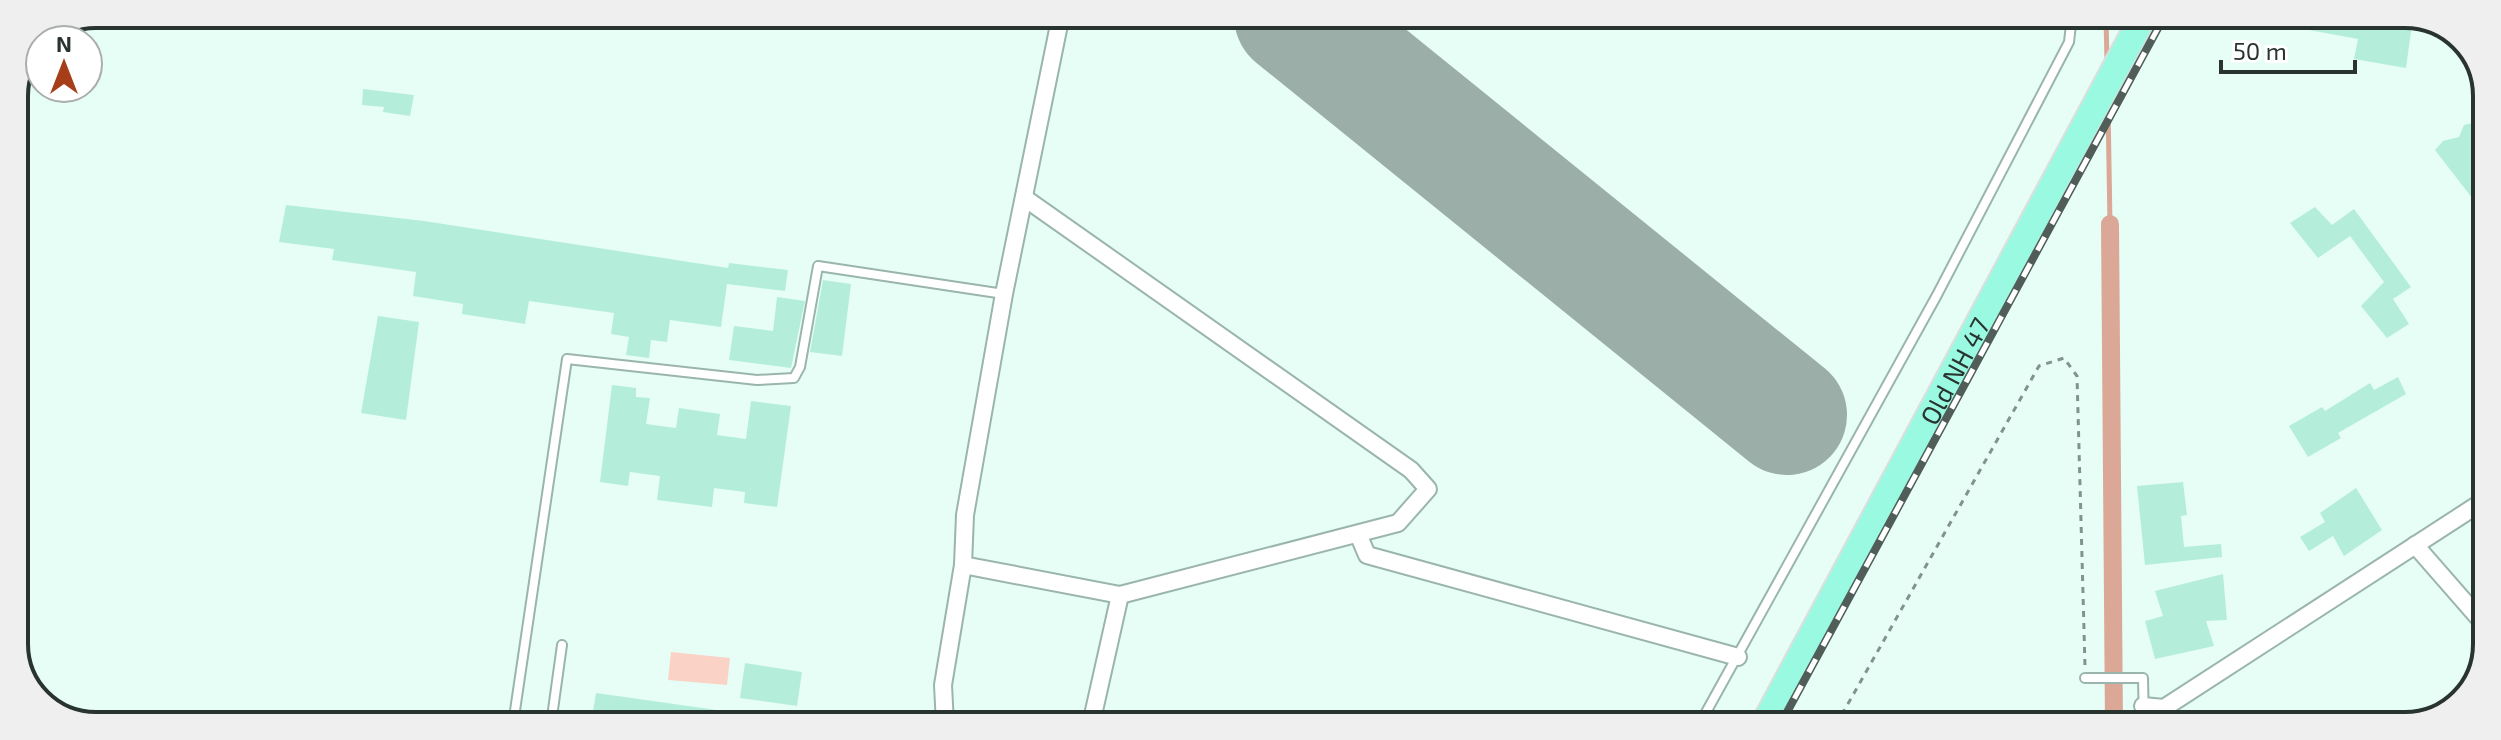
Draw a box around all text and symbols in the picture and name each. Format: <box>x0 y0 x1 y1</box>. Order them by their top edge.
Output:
north arrow <box>24 24 104 104</box>
scale bar <box>2221 24 2355 74</box>
text: N <box>56 30 72 56</box>
text: 50 m <box>2233 36 2287 65</box>
street label: Old NH 47 <box>1913 312 1995 429</box>

